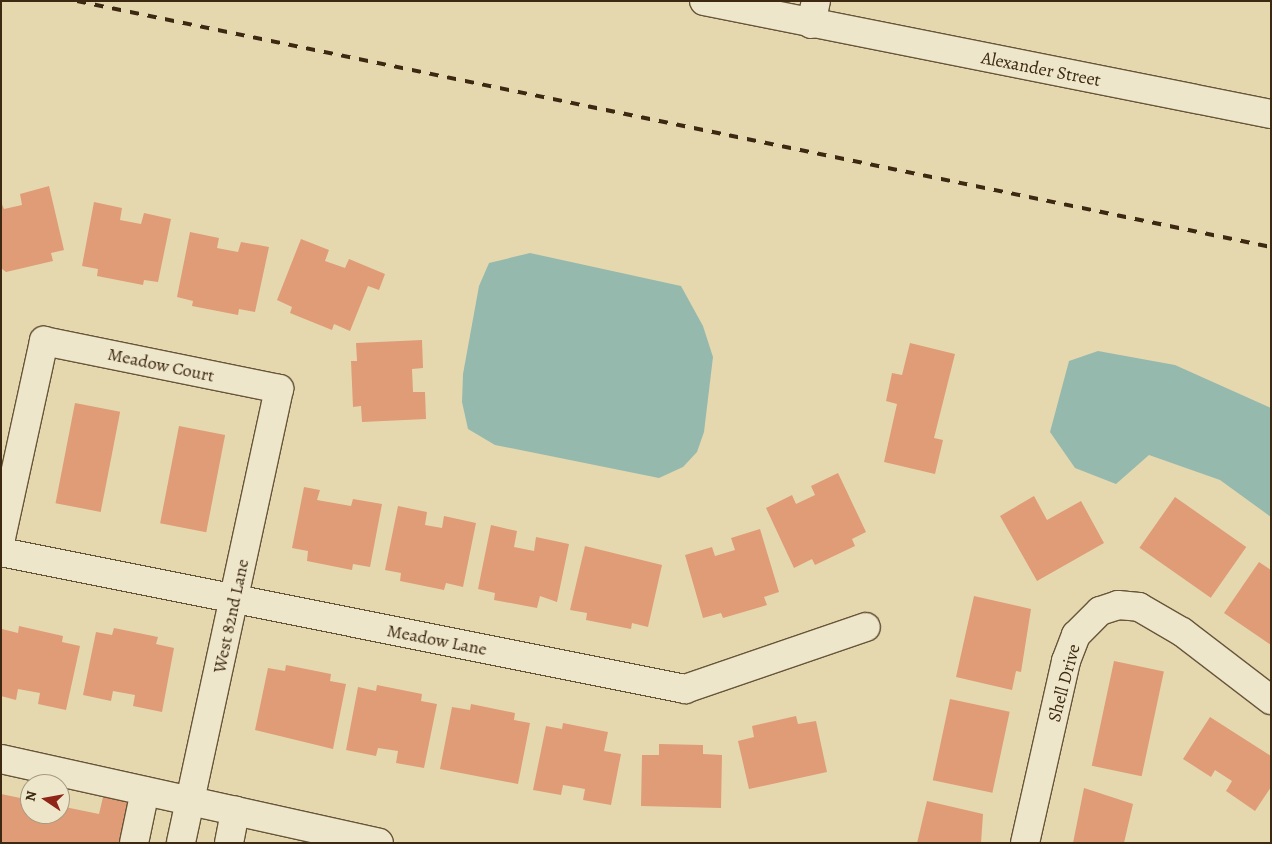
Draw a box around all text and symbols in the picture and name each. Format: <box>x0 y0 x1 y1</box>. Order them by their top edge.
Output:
street label: Alexander Street <box>979 47 1103 91</box>
street label: Meadow Court <box>106 343 216 387</box>
street label: West 82nd Lane <box>208 557 254 675</box>
street label: Meadow Lane <box>385 620 489 660</box>
street label: Shell Drive <box>1043 642 1085 724</box>
north arrow <box>20 774 70 824</box>
text: N <box>20 789 41 803</box>

